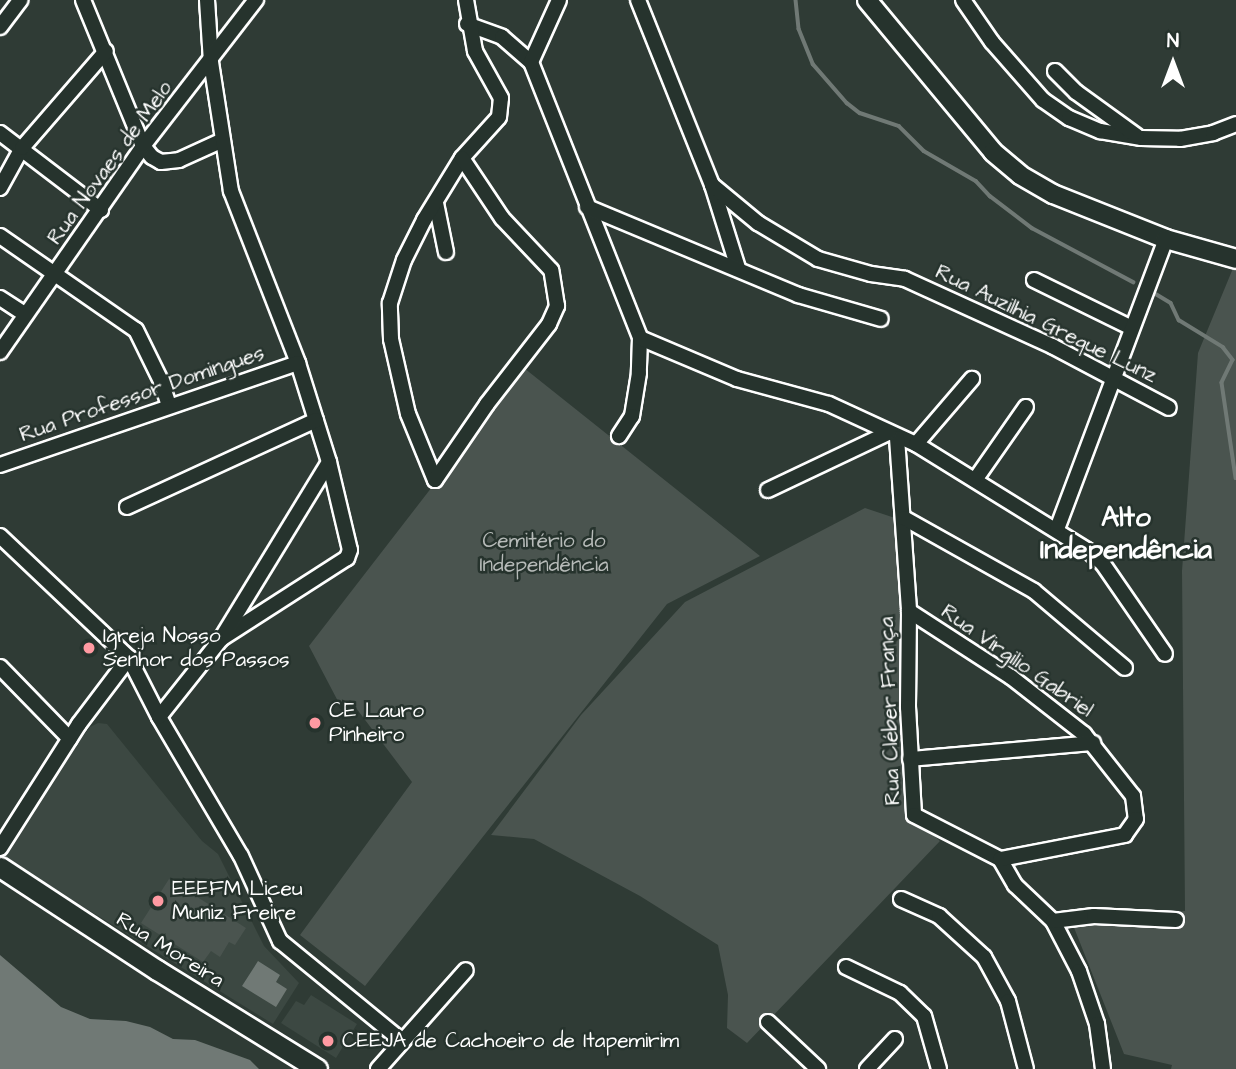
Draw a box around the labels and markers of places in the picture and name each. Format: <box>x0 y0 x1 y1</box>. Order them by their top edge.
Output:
place label: Igreja Nosso Senhor dos Passos <box>103 623 290 673</box>
marker: Igreja Nosso Senhor dos Passos <box>81 640 97 656</box>
place label: CE Lauro Pinheiro <box>329 698 424 748</box>
marker: CE Lauro Pinheiro <box>307 715 323 731</box>
place label: EEEFM Liceu Muniz Freire <box>172 876 303 926</box>
marker: EEEFM Liceu Muniz Freire <box>150 893 166 909</box>
place label: CEEJA de Cachoeiro de Itapemirim <box>342 1028 679 1054</box>
marker: CEEJA de Cachoeiro de Itapemirim <box>320 1033 336 1049</box>

